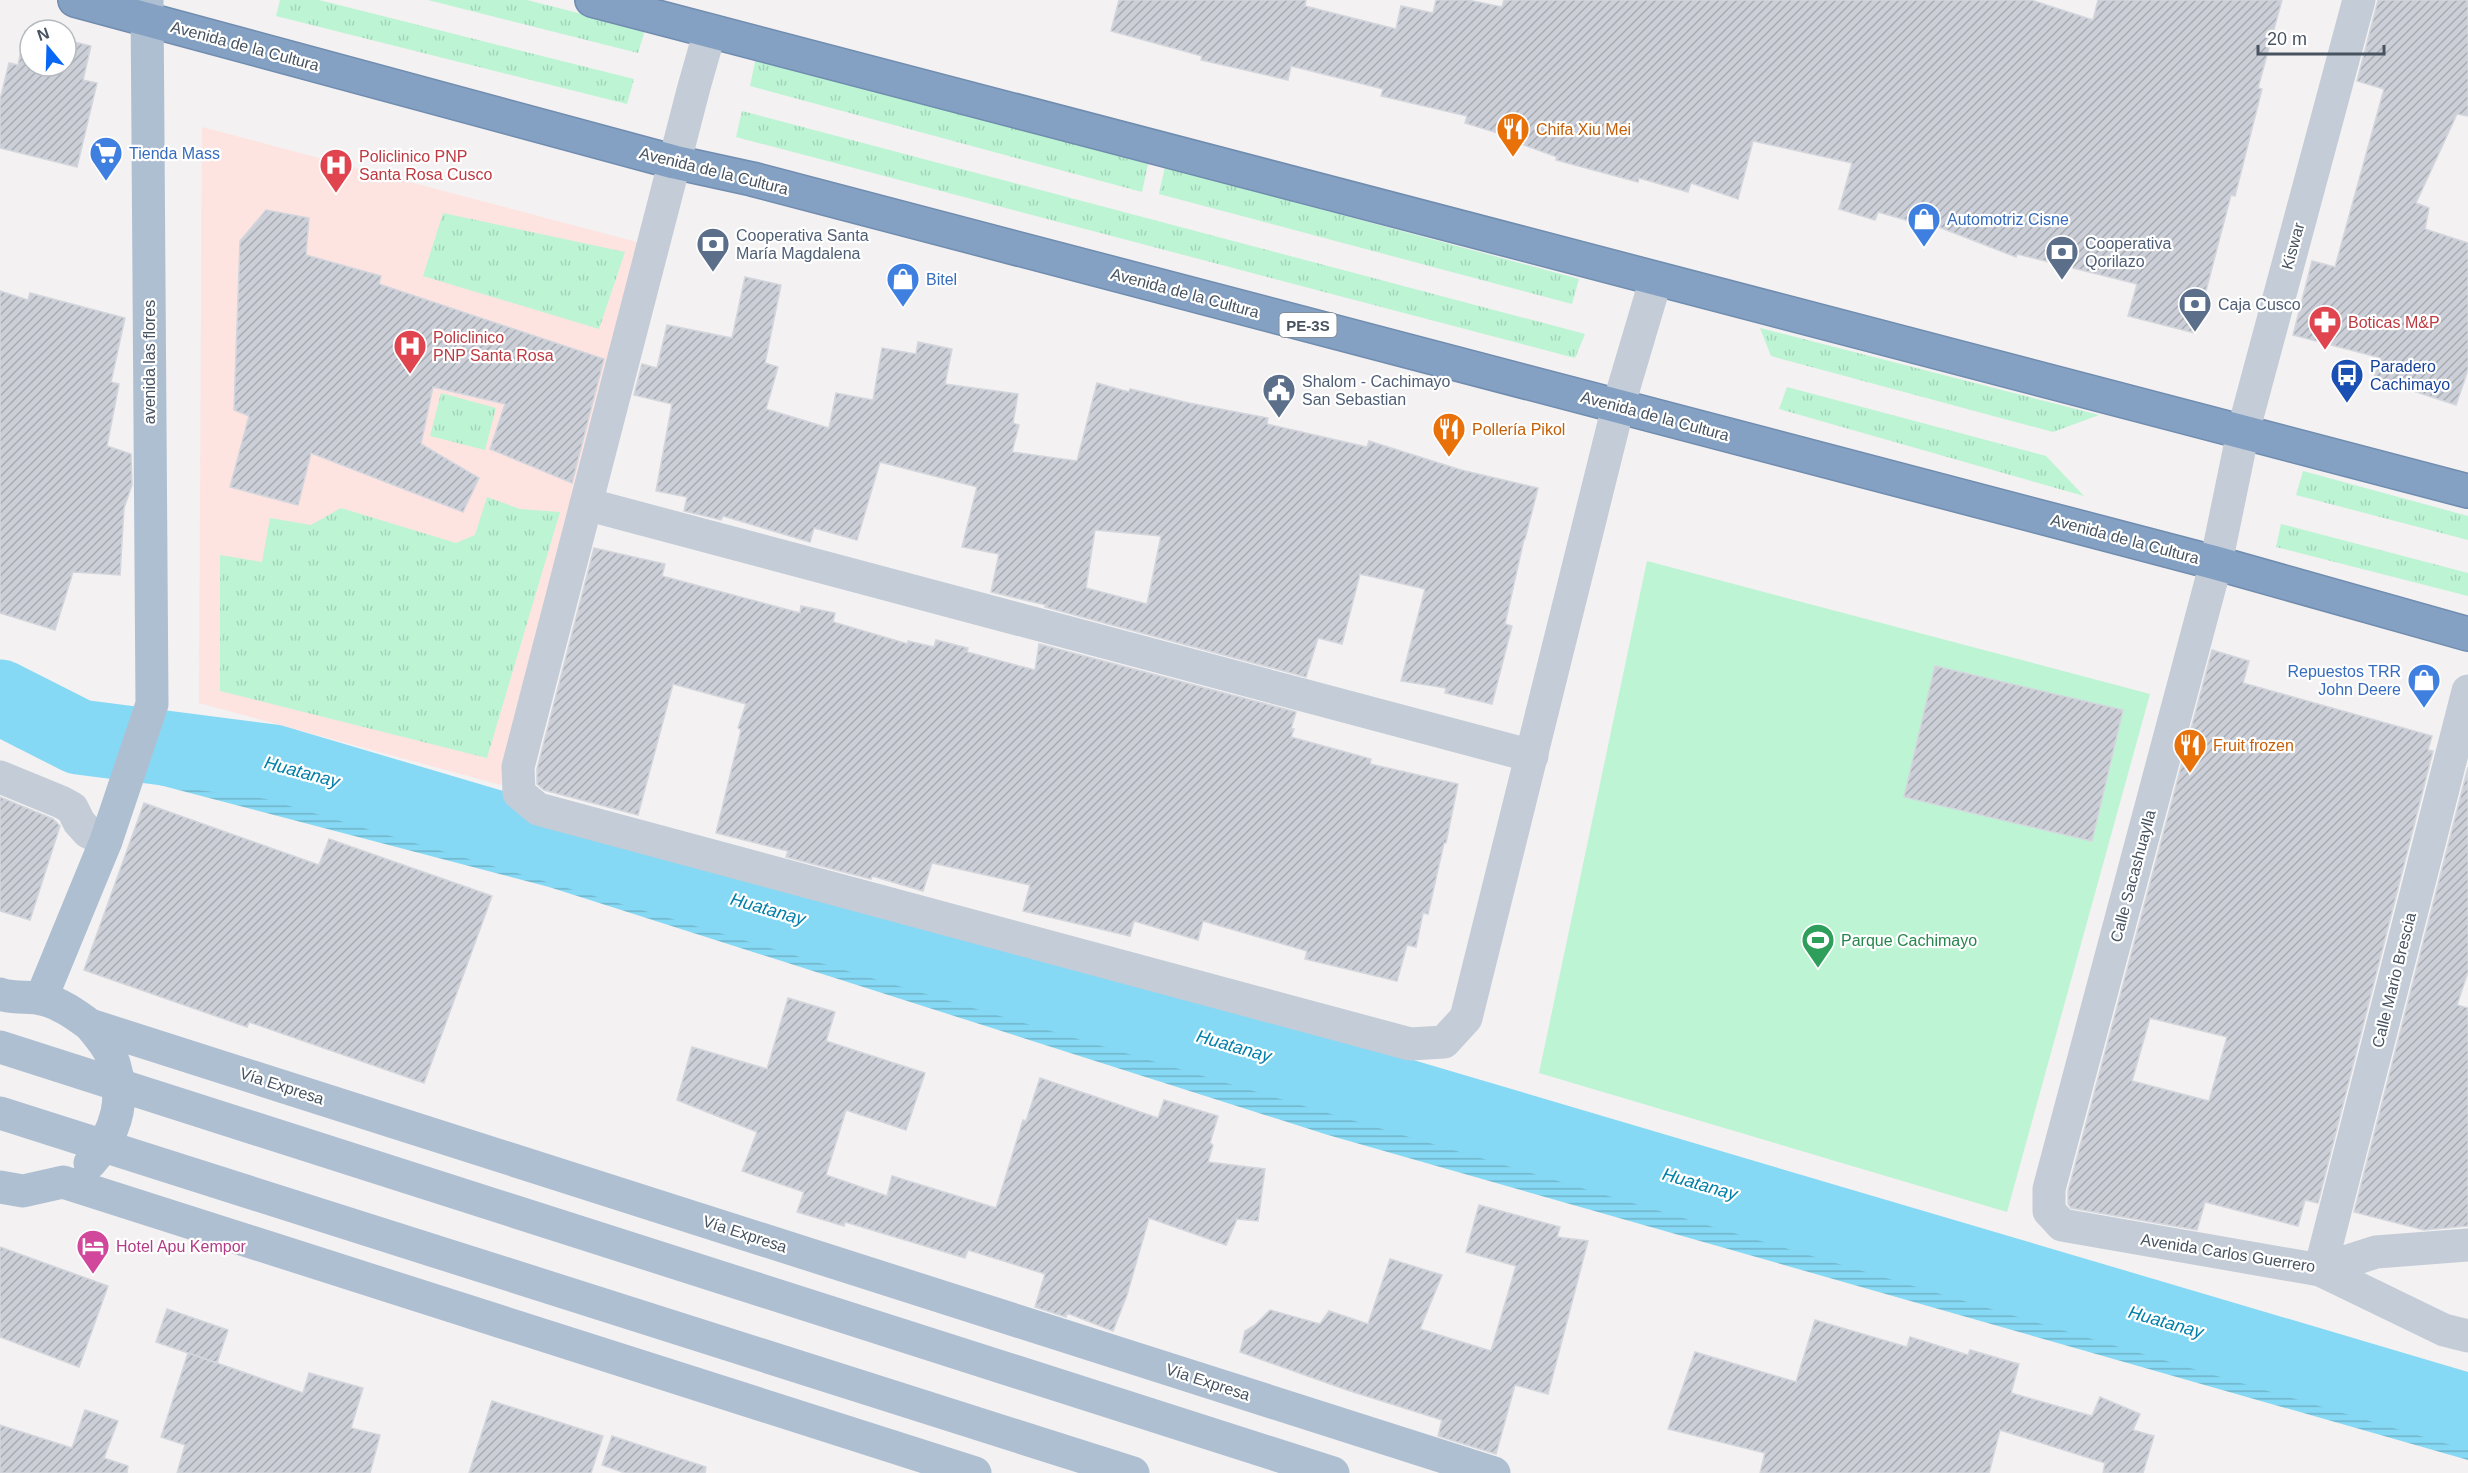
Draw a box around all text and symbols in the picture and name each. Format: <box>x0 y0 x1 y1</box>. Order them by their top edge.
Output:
north arrow <box>18 18 78 78</box>
street label: Avenida de la Cultura <box>169 18 321 74</box>
scale bar <box>2258 18 2384 56</box>
text: N <box>35 24 52 44</box>
text: 20 m <box>2267 29 2307 49</box>
restaurant icon: Chifa Xiu Mei <box>1495 111 1531 158</box>
place label: Chifa Xiu Mei <box>1536 121 1631 138</box>
supermarket icon: Tienda Mass <box>88 135 124 182</box>
street label: Avenida de la Cultura <box>638 144 790 198</box>
place label: Tienda Mass <box>129 145 220 162</box>
hospital icon: Policlinico PNP Santa Rosa Cusco <box>318 147 354 194</box>
place label: Policlinico PNP Santa Rosa Cusco <box>359 148 493 183</box>
shop icon: Automotriz Cisne <box>1906 201 1942 248</box>
place label: Automotriz Cisne <box>1947 211 2069 228</box>
street label: Kiswar <box>2279 220 2308 271</box>
bank icon: Cooperativa Santa María Magdalena <box>695 226 731 273</box>
place label: Cooperativa Santa María Magdalena <box>736 227 869 262</box>
bank icon: Cooperativa Qorilazo <box>2044 234 2080 281</box>
place label: Cooperativa Qorilazo <box>2085 235 2171 270</box>
shop icon: Bitel <box>885 261 921 308</box>
street label: Avenida de la Cultura <box>1109 265 1261 321</box>
place label: Bitel <box>926 271 957 288</box>
bank icon: Caja Cusco <box>2177 286 2213 333</box>
place label: Caja Cusco <box>2218 296 2301 313</box>
street label: avenida las flores <box>141 300 158 424</box>
pharmacy icon: Boticas M&P <box>2307 304 2343 351</box>
road number: PE-3S <box>1280 313 1336 337</box>
place label: Boticas M&P <box>2348 314 2440 331</box>
hospital icon: Policlinico PNP Santa Rosa <box>392 328 428 375</box>
place label: Policlinico PNP Santa Rosa <box>433 329 554 364</box>
bus stop icon: Paradero Cachimayo <box>2329 357 2365 404</box>
place label: Paradero Cachimayo <box>2370 358 2450 393</box>
public building icon: Shalom - Cachimayo San Sebastian <box>1261 372 1297 419</box>
place label: Shalom - Cachimayo San Sebastian <box>1302 373 1451 408</box>
street label: Avenida de la Cultura <box>1579 388 1731 444</box>
restaurant icon: Pollería Pikol <box>1431 411 1467 458</box>
place label: Pollería Pikol <box>1472 421 1565 438</box>
street label: Avenida de la Cultura <box>2049 511 2201 567</box>
shop icon: Repuestos TRR John Deere <box>2406 662 2442 709</box>
place label: Repuestos TRR John Deere <box>2287 663 2401 698</box>
restaurant icon: Fruit frozen <box>2172 727 2208 774</box>
place label: Fruit frozen <box>2213 737 2294 754</box>
water label: Huatanay <box>262 752 343 792</box>
street label: Calle Sacashuaylla <box>2107 808 2159 944</box>
water label: Huatanay <box>728 889 809 930</box>
street label: Calle Mario Brescia <box>2369 911 2419 1049</box>
sports icon: Parque Cachimayo <box>1800 922 1836 969</box>
place label: Parque Cachimayo <box>1841 932 1977 949</box>
water label: Huatanay <box>1194 1026 1275 1067</box>
street label: Vía Expresa <box>238 1064 326 1108</box>
water label: Huatanay <box>1660 1164 1741 1205</box>
street label: Vía Expresa <box>701 1212 789 1256</box>
hotel icon: Hotel Apu Kempor <box>75 1228 111 1275</box>
street label: Avenida Carlos Guerrero <box>2139 1231 2317 1275</box>
place label: Hotel Apu Kempor <box>116 1238 247 1255</box>
water label: Huatanay <box>2126 1302 2207 1343</box>
street label: Vía Expresa <box>1164 1360 1252 1404</box>

